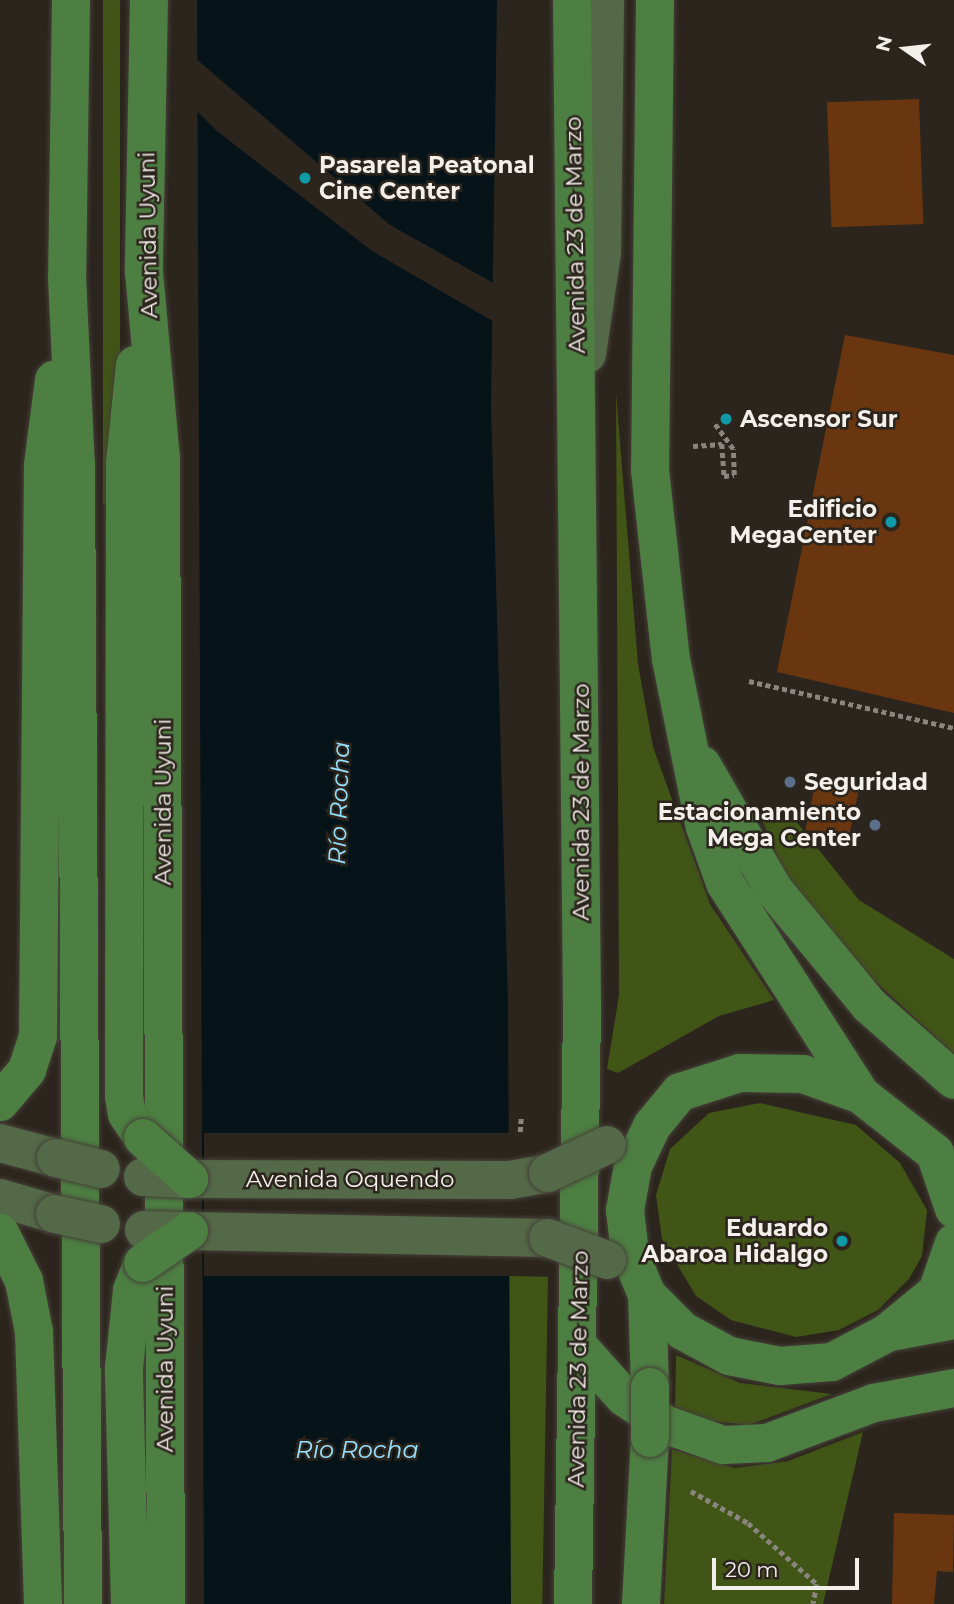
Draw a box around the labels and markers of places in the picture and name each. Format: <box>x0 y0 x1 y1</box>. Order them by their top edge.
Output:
place label: Pasarela Peatonal Cine Center <box>319 151 535 205</box>
marker: Pasarela Peatonal Cine Center <box>297 170 313 186</box>
place label: Ascensor Sur <box>740 405 898 433</box>
marker: Ascensor Sur <box>718 411 734 427</box>
place label: Edificio MegaCenter <box>730 495 877 549</box>
marker: Edificio MegaCenter <box>883 514 899 530</box>
place label: Seguridad <box>804 768 928 796</box>
marker: Seguridad <box>782 774 798 790</box>
place label: Estacionamiento Mega Center <box>658 798 861 852</box>
marker: Estacionamiento Mega Center <box>867 817 883 833</box>
place label: Eduardo Abaroa Hidalgo <box>642 1214 828 1268</box>
marker: Eduardo Abaroa Hidalgo <box>834 1233 850 1249</box>

